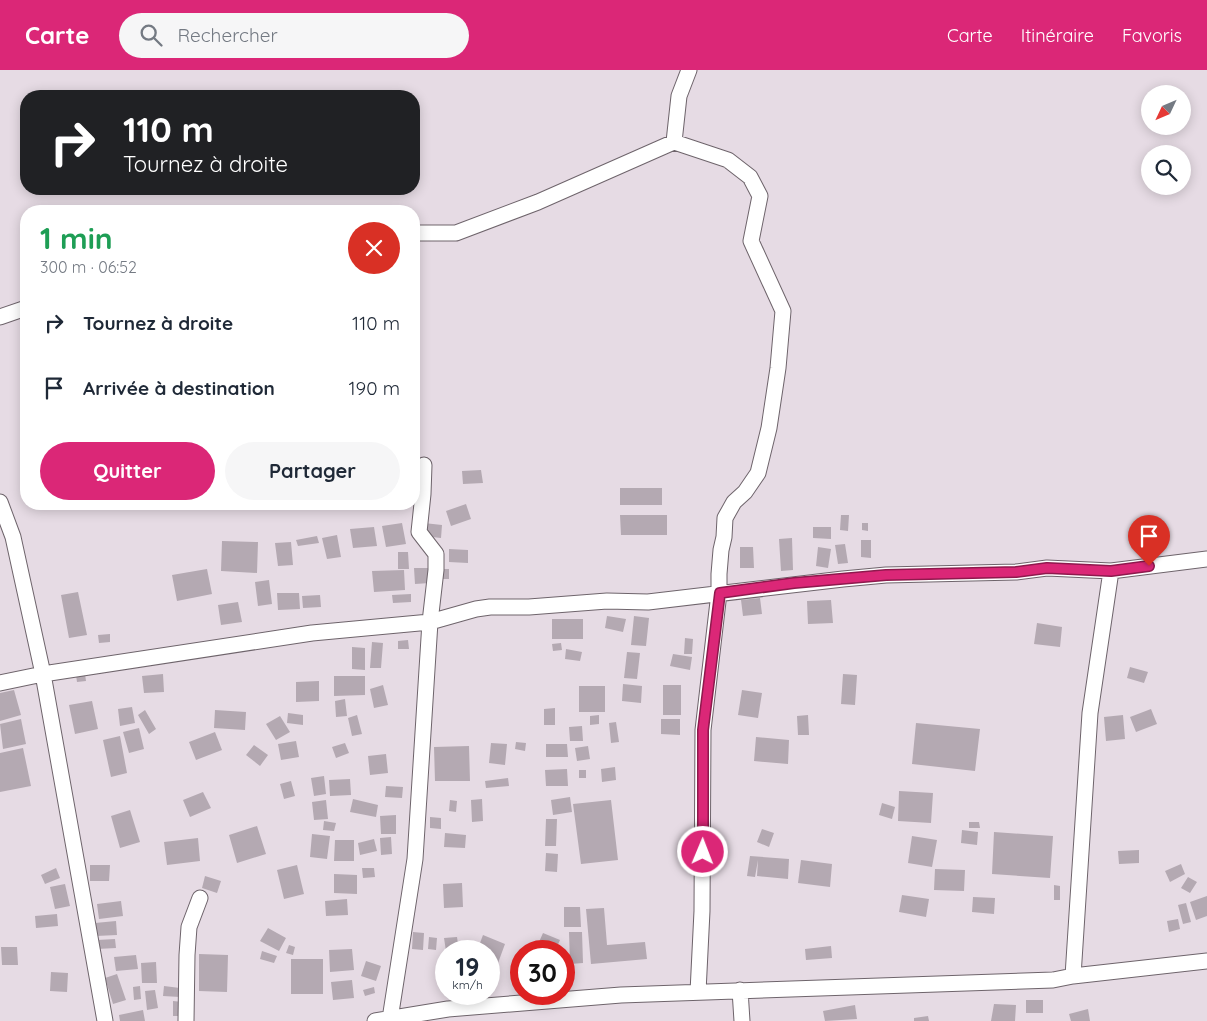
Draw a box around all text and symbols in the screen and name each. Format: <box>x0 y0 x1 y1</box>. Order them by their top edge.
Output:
search box <box>119 13 469 58</box>
text: Carte <box>25 20 89 50</box>
icon: search <box>137 21 165 49</box>
text: Rechercher <box>177 23 278 47</box>
text: Carte <box>947 24 993 47</box>
text: Itinéraire <box>1021 24 1094 47</box>
text: Favoris <box>1122 24 1182 47</box>
north arrow <box>1141 85 1191 135</box>
map controls <box>1141 85 1191 195</box>
text: 110 m <box>123 107 214 151</box>
icon: right <box>40 110 105 175</box>
button: search <box>1141 145 1191 195</box>
text: Tournez à droite <box>123 150 288 178</box>
text: 1 min <box>40 219 113 257</box>
button: close <box>348 222 400 274</box>
text: 300 m · 06:52 <box>40 257 137 277</box>
icon: right <box>40 309 68 337</box>
text: Tournez à droite <box>83 311 233 335</box>
text: 110 m <box>352 311 400 335</box>
icon: arrive <box>40 374 68 402</box>
text: Arrivée à destination <box>83 376 275 400</box>
text: 190 m <box>349 376 400 400</box>
button: Quitter <box>40 442 215 500</box>
button: Partager <box>225 442 400 500</box>
pin <box>1128 515 1170 566</box>
icon: arrive <box>1135 522 1163 550</box>
position arrow <box>676 825 728 877</box>
speed limit sign: 30 <box>510 940 575 1005</box>
text: 19 <box>456 951 479 982</box>
text: km/h <box>452 977 483 992</box>

